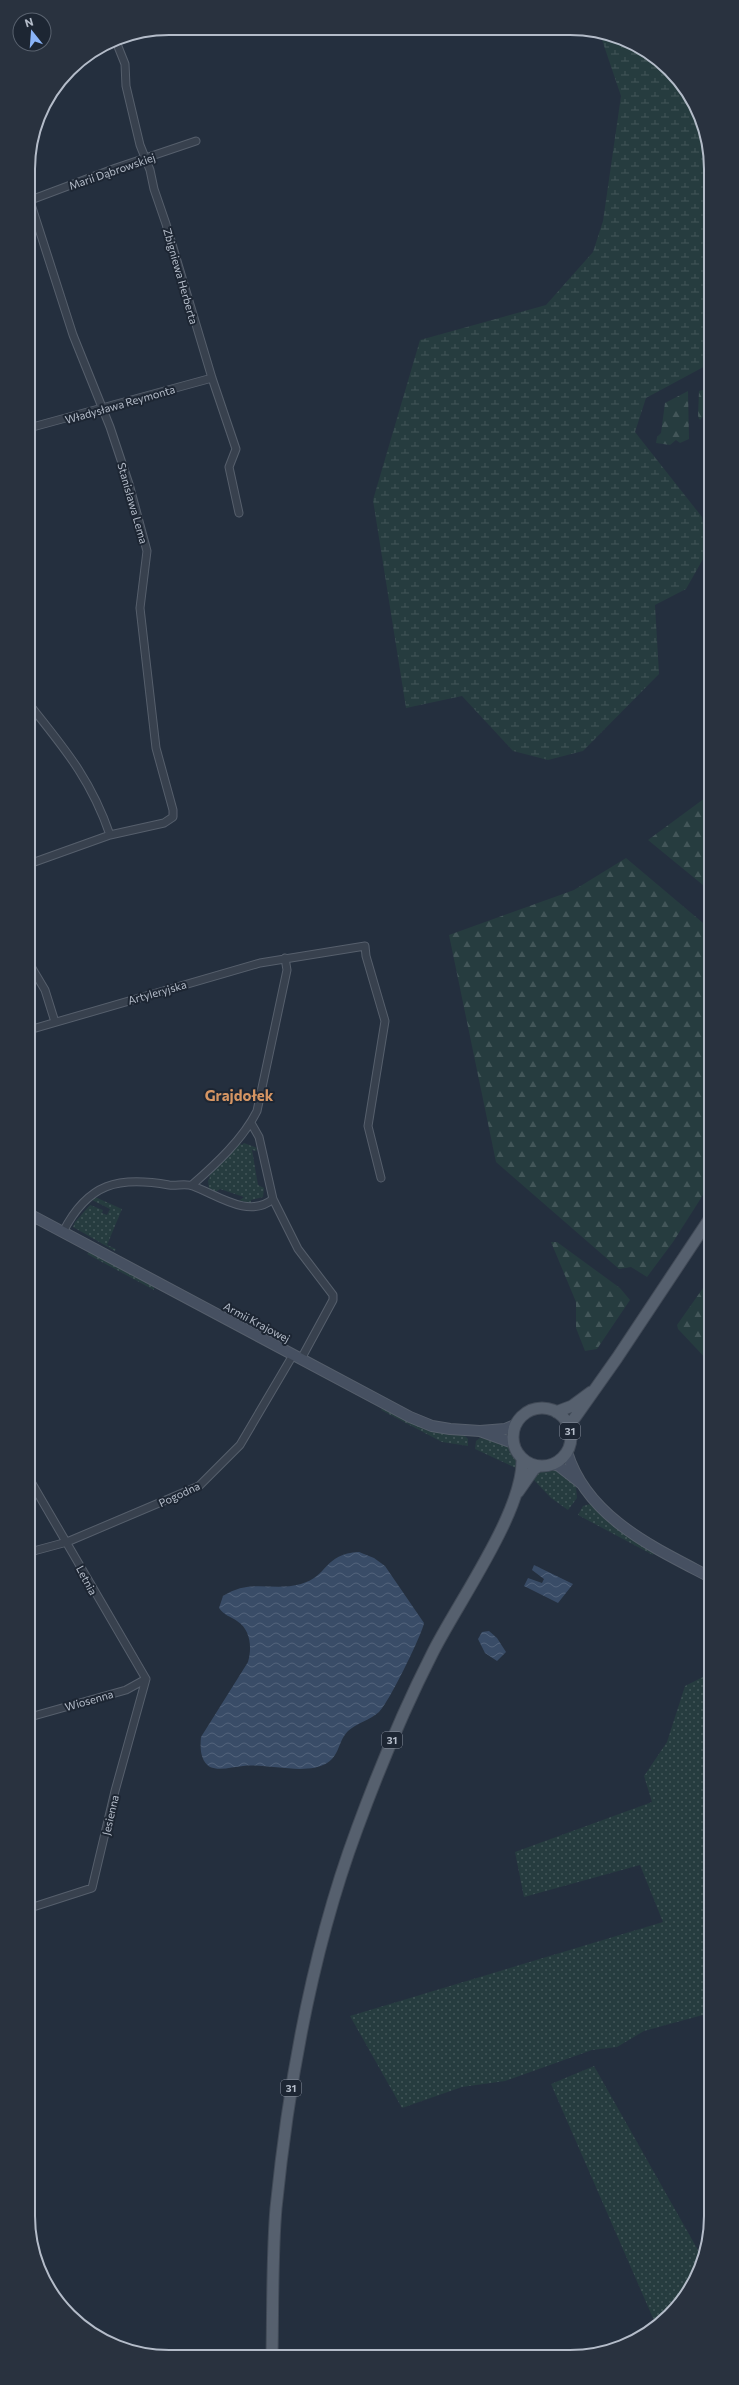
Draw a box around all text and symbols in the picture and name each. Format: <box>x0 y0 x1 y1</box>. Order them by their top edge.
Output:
north arrow <box>12 12 52 52</box>
text: N <box>23 15 35 29</box>
street label: Marii Dąbrowskiej <box>67 150 157 192</box>
street label: Zbigniewa Herberta <box>161 226 201 326</box>
street label: Władysława Reymonta <box>64 382 176 426</box>
street label: Stanisława Lema <box>115 461 151 545</box>
street label: Artyleryjska <box>126 977 188 1007</box>
district label: Grajdołek <box>205 1086 274 1104</box>
street label: Armii Krajowej <box>222 1299 293 1345</box>
road number: 31 <box>560 1423 580 1439</box>
street label: Pogodna <box>156 1479 202 1509</box>
street label: Letnia <box>74 1563 100 1597</box>
street label: Wiosenna <box>63 1687 115 1713</box>
road number: 31 <box>382 1732 402 1748</box>
street label: Jesienna <box>99 1794 122 1837</box>
road number: 31 <box>281 2080 301 2096</box>

